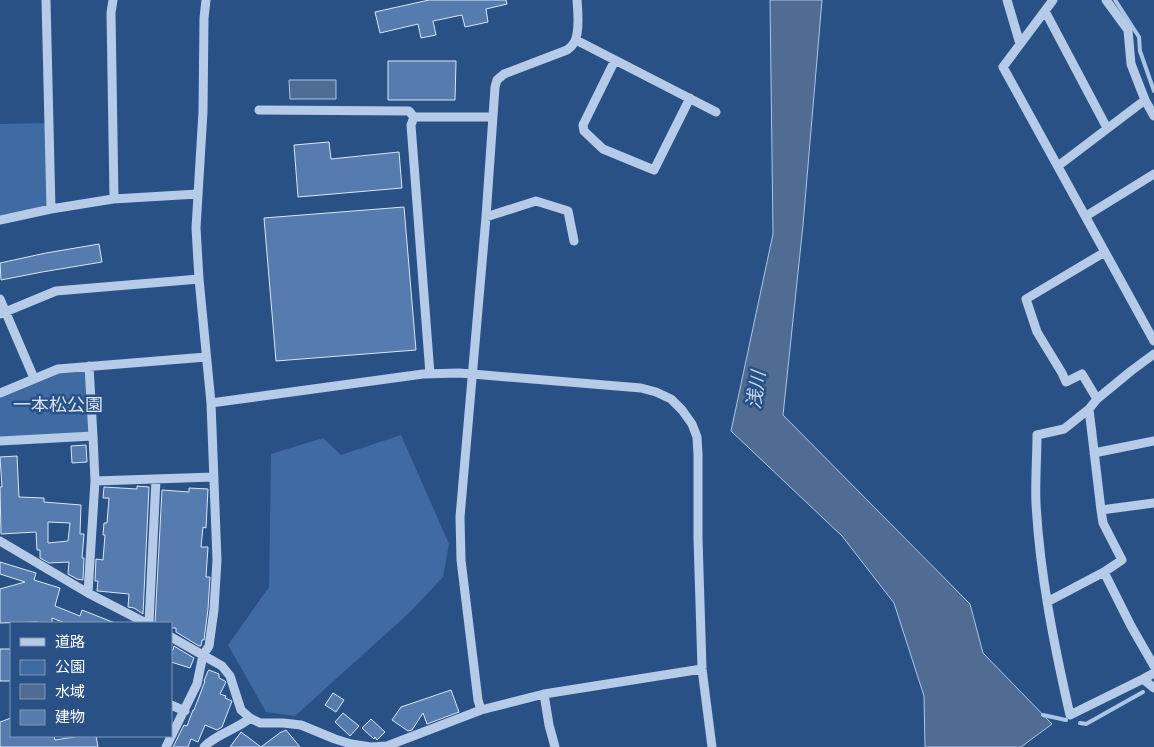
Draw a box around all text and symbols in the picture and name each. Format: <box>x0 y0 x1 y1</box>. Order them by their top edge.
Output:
water label: 浅川 <box>741 368 769 410</box>
park label: 一本松公園 <box>13 393 103 415</box>
legend <box>10 622 172 737</box>
text: 道路 <box>55 632 85 650</box>
text: 公園 <box>55 657 85 675</box>
text: 水域 <box>55 682 85 700</box>
text: 建物 <box>55 707 85 725</box>

